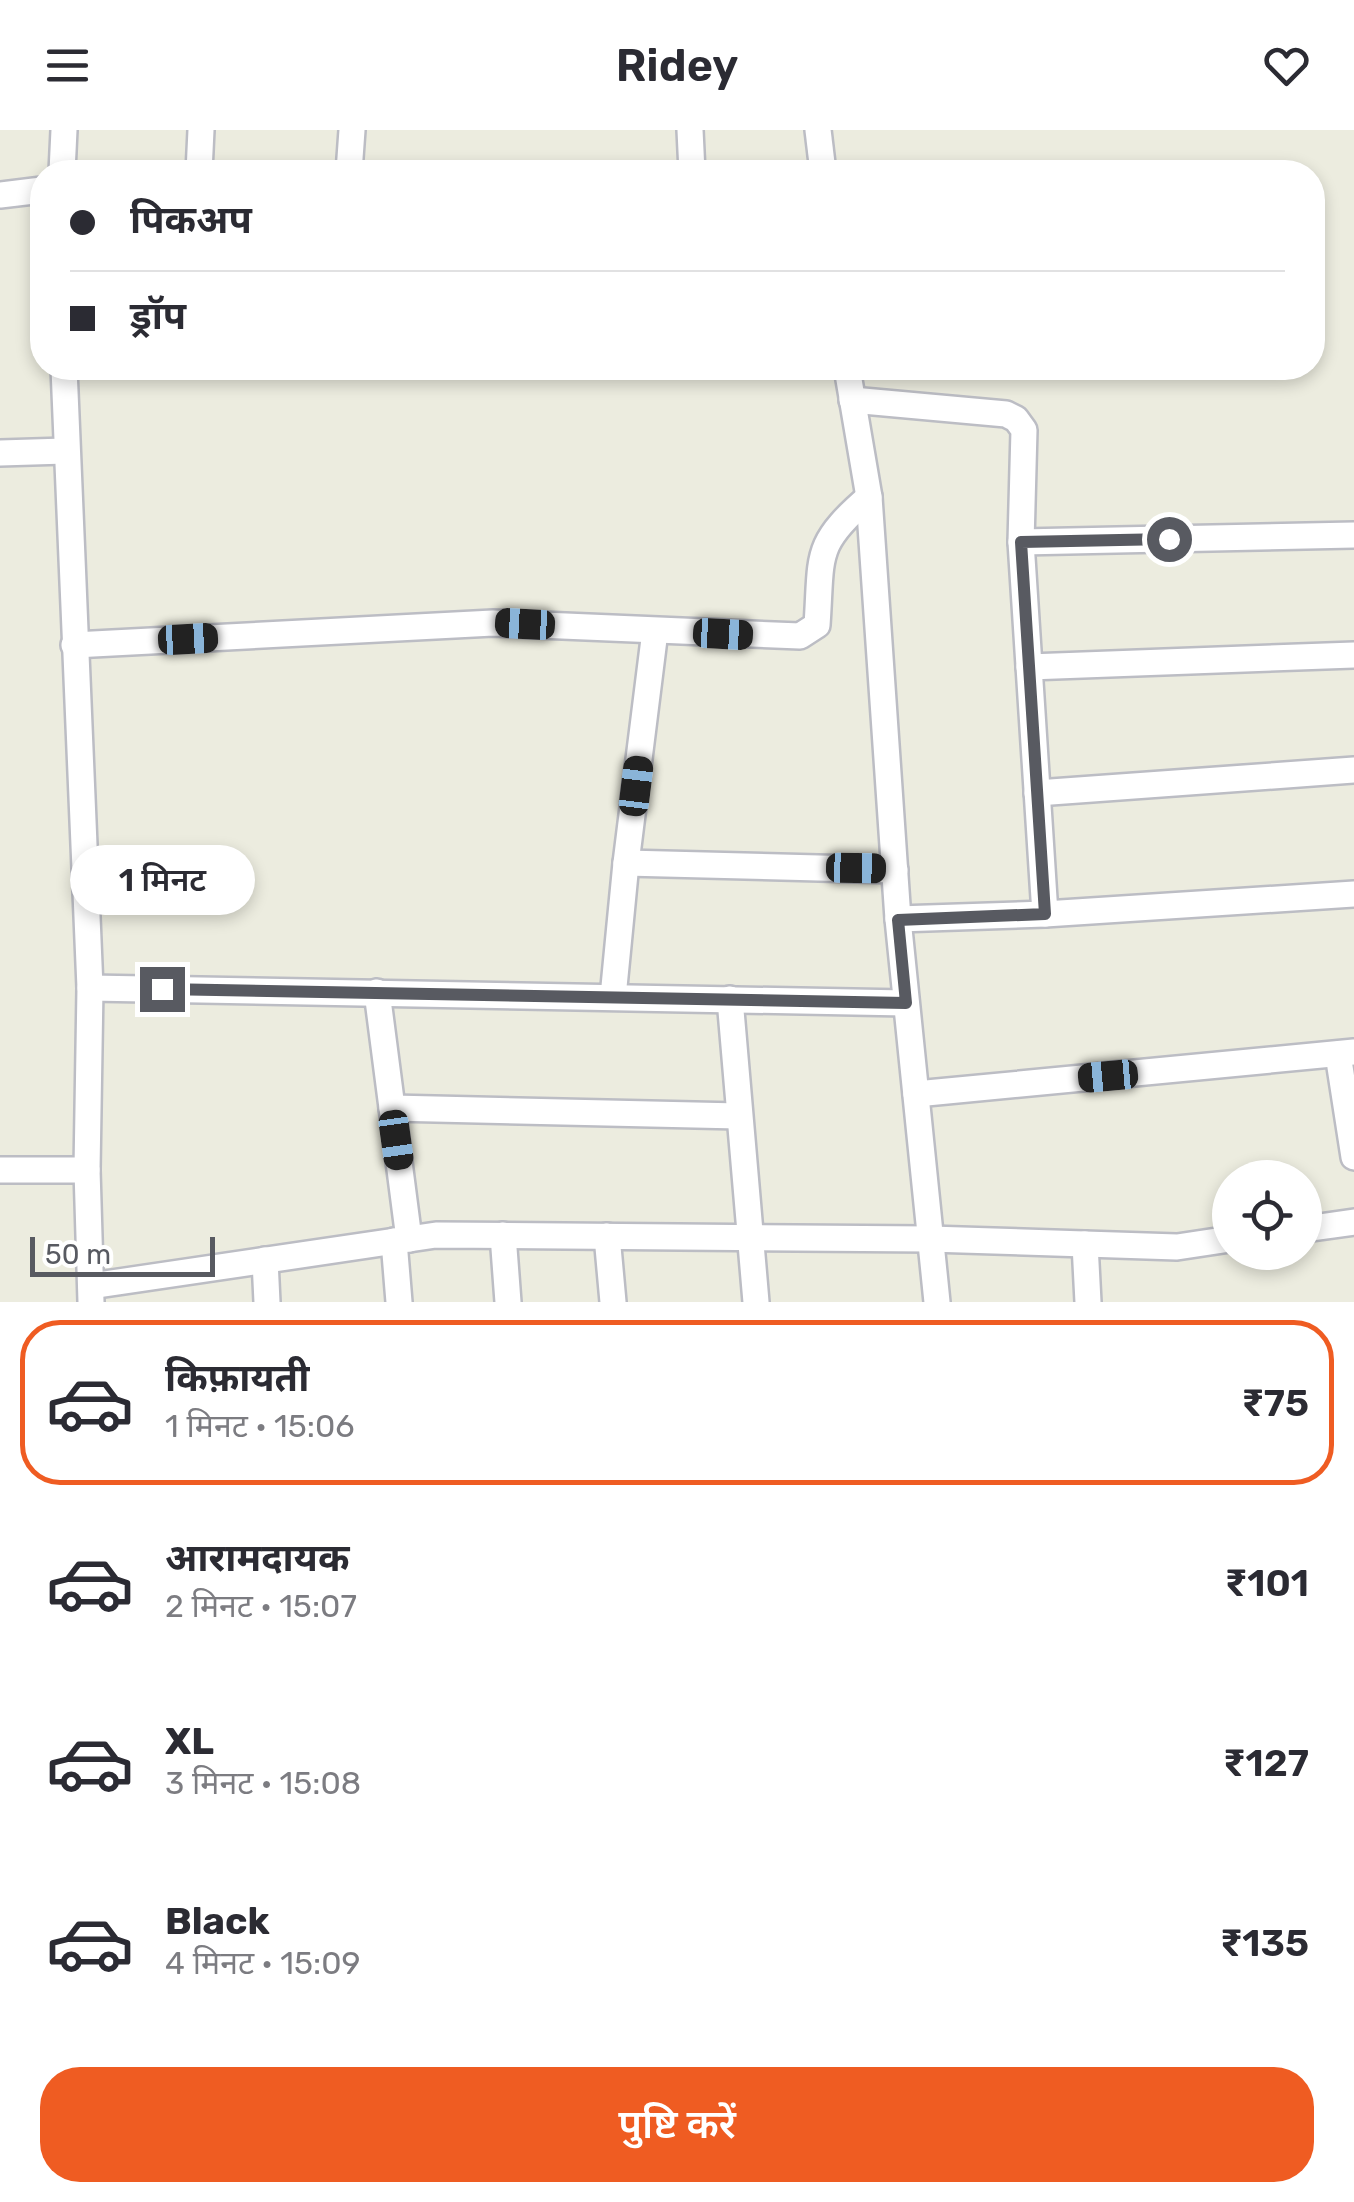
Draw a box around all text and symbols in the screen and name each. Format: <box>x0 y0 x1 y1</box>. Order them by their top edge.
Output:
icon: menu <box>40 38 95 93</box>
icon: heart <box>1259 38 1314 93</box>
text: Ridey <box>616 39 738 92</box>
text: पिकअप <box>130 197 252 243</box>
text: ड्रॉप <box>130 293 186 339</box>
route start <box>1147 517 1192 562</box>
car <box>494 607 556 641</box>
car <box>692 617 754 651</box>
car <box>157 622 219 656</box>
car <box>617 754 655 818</box>
callout: 1 मिनट <box>70 844 254 914</box>
car <box>826 852 886 884</box>
text: 1 मिनट <box>119 861 206 899</box>
route end <box>140 967 185 1012</box>
car <box>1077 1058 1139 1094</box>
car <box>377 1108 415 1172</box>
map controls <box>1212 1160 1322 1270</box>
button: locate <box>1212 1160 1322 1270</box>
scale bar <box>30 1232 215 1276</box>
text: 50 m <box>45 1238 111 1271</box>
text: किफ़ायती <box>165 1355 309 1401</box>
icon: car <box>45 1358 135 1448</box>
text: ₹75 <box>1241 1380 1309 1426</box>
text: 1 मिनट · 15:06 <box>165 1407 355 1445</box>
text: आरामदायक <box>165 1535 349 1581</box>
icon: car <box>45 1538 135 1628</box>
text: ₹101 <box>1225 1560 1309 1606</box>
text: 2 मिनट · 15:07 <box>165 1587 357 1625</box>
icon: car <box>45 1718 135 1808</box>
text: XL <box>165 1718 214 1764</box>
text: ₹127 <box>1223 1740 1309 1786</box>
text: 3 मिनट · 15:08 <box>165 1764 361 1802</box>
icon: car <box>45 1898 135 1988</box>
text: Black <box>165 1898 270 1944</box>
text: ₹135 <box>1220 1920 1309 1966</box>
text: 4 मिनट · 15:09 <box>165 1944 360 1982</box>
button: पुष्टि करें <box>40 2067 1314 2182</box>

